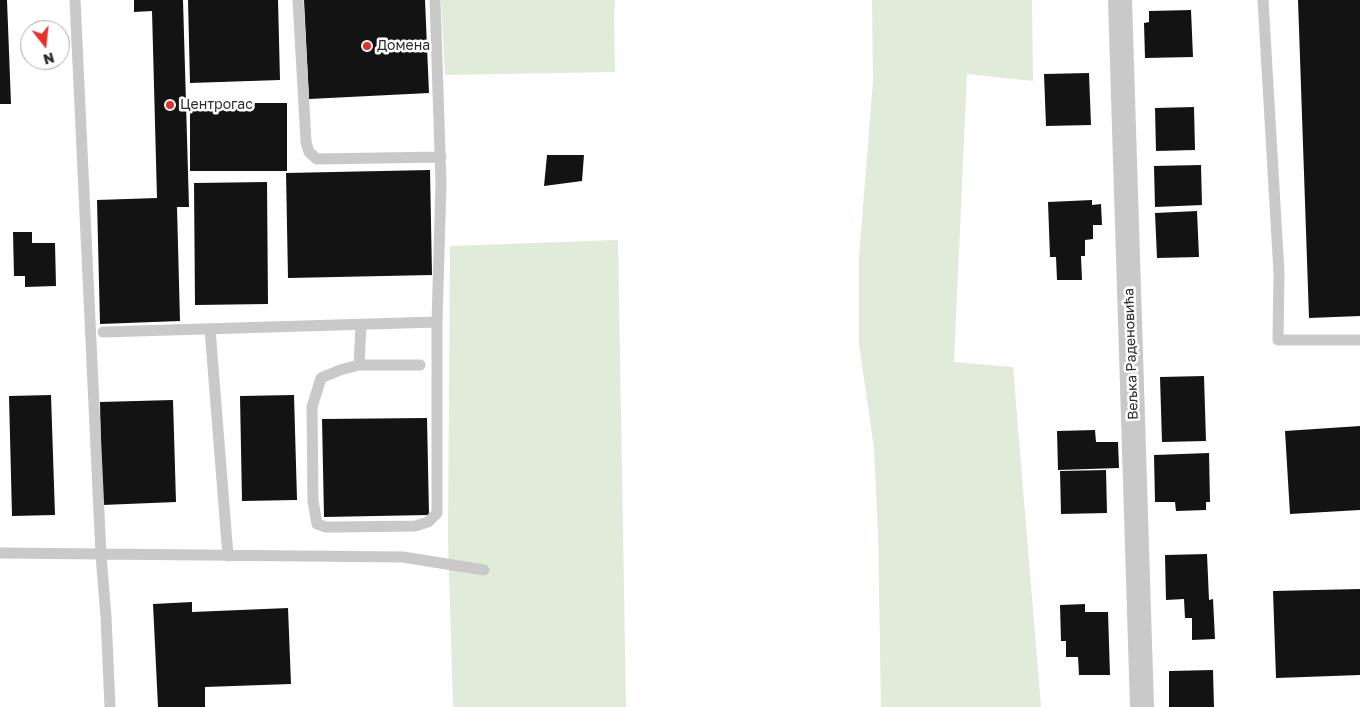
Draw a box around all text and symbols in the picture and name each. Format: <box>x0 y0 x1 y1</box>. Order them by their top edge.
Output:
north arrow <box>20 20 70 70</box>
place label: Домена <box>377 38 430 54</box>
marker: Домена <box>361 40 373 52</box>
text: N <box>42 49 56 69</box>
place label: Центрогас <box>180 97 253 113</box>
marker: Центрогас <box>164 99 176 111</box>
street label: Вељка Раденовића <box>1120 288 1142 420</box>

